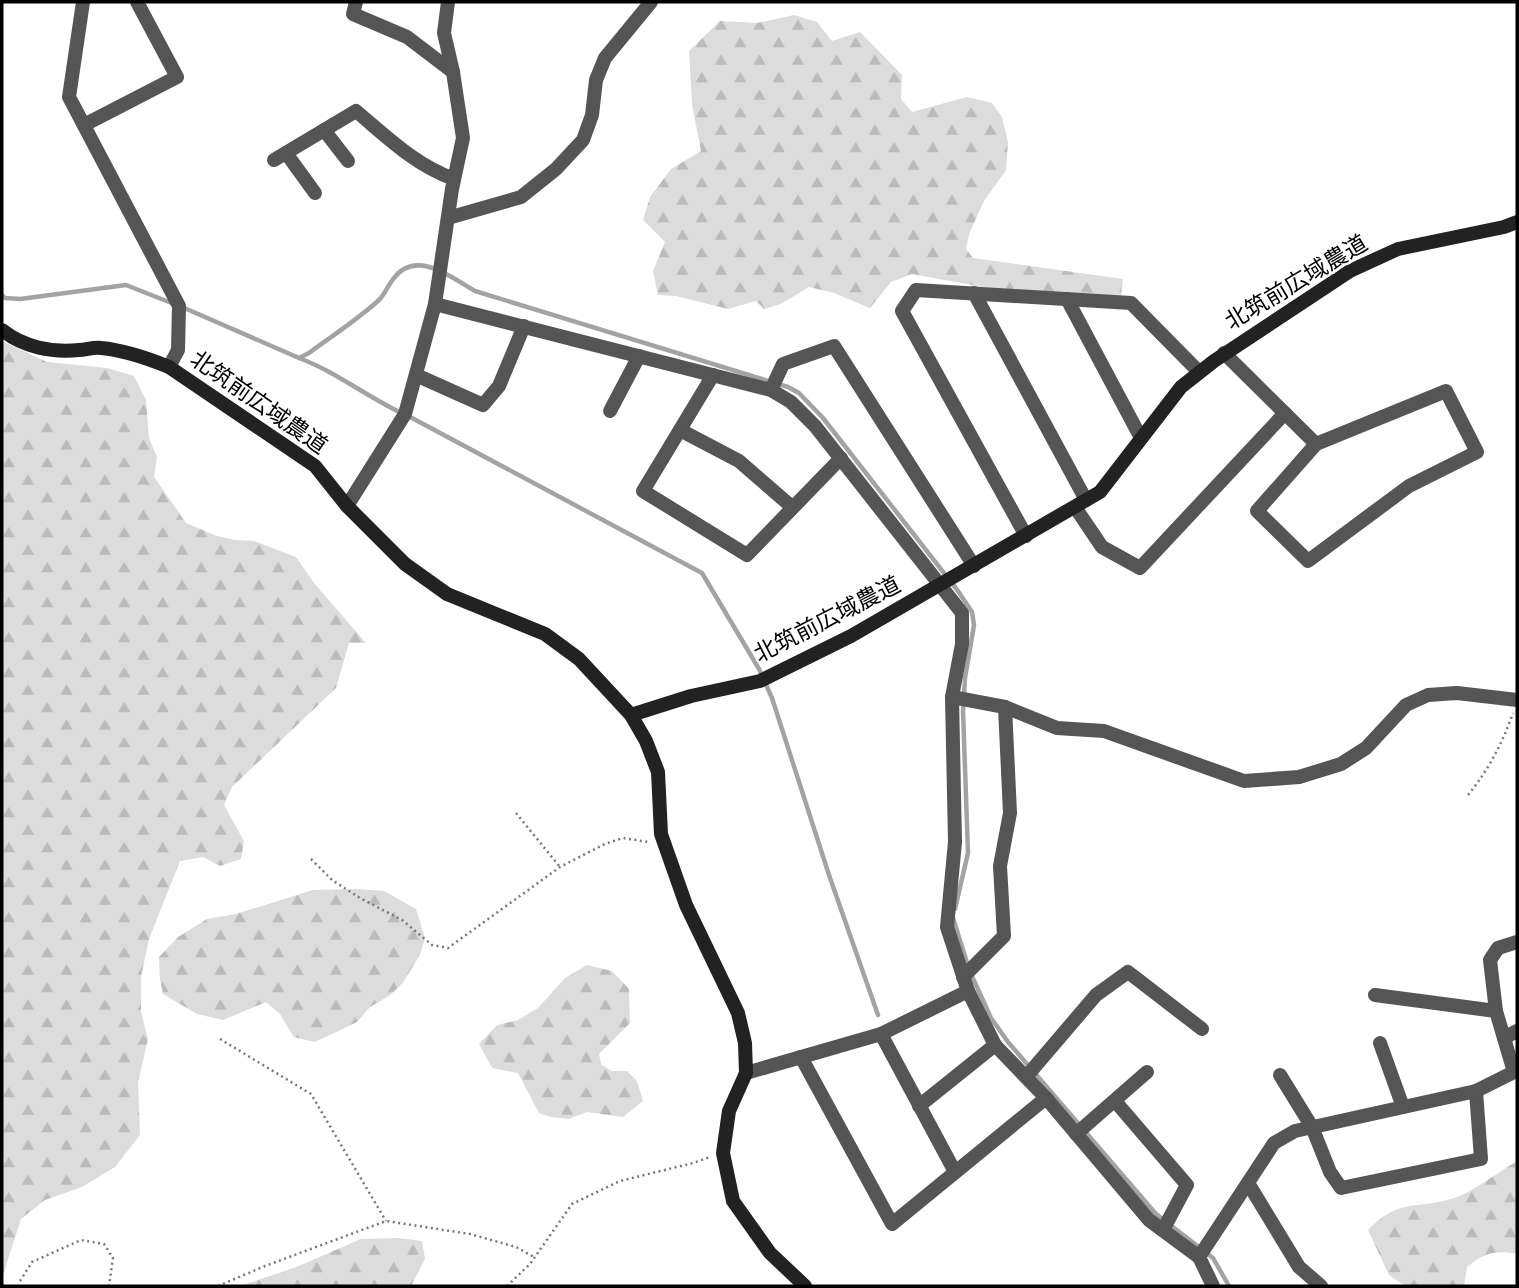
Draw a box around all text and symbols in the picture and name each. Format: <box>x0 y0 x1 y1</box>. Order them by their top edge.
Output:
street label: 北筑前広域農道 <box>1218 226 1373 336</box>
street label: 北筑前広域農道 <box>184 342 335 460</box>
street label: 北筑前広域農道 <box>748 567 906 669</box>

